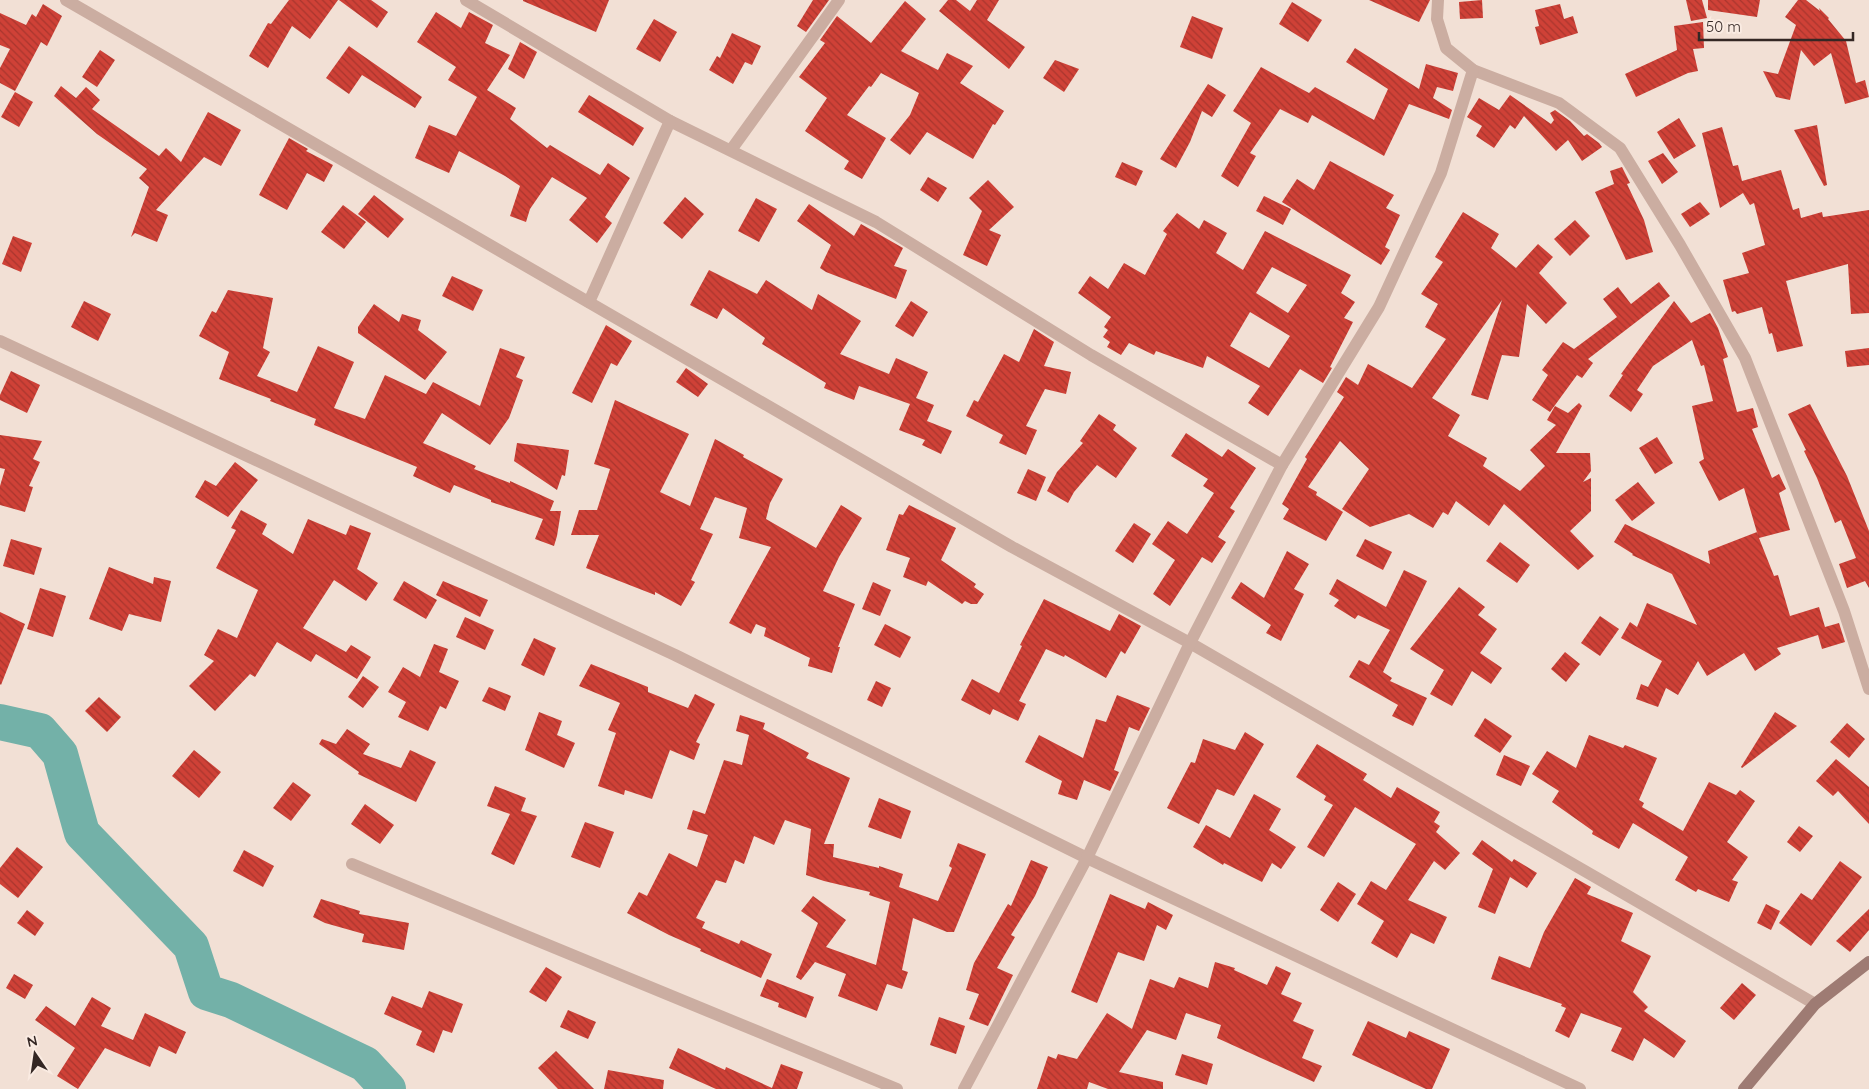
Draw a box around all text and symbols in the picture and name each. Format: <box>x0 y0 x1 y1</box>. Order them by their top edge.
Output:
scale bar <box>1699 10 1853 42</box>
text: 50 m <box>1706 17 1741 36</box>
north arrow <box>10 1029 60 1079</box>
text: N <box>25 1031 39 1051</box>

